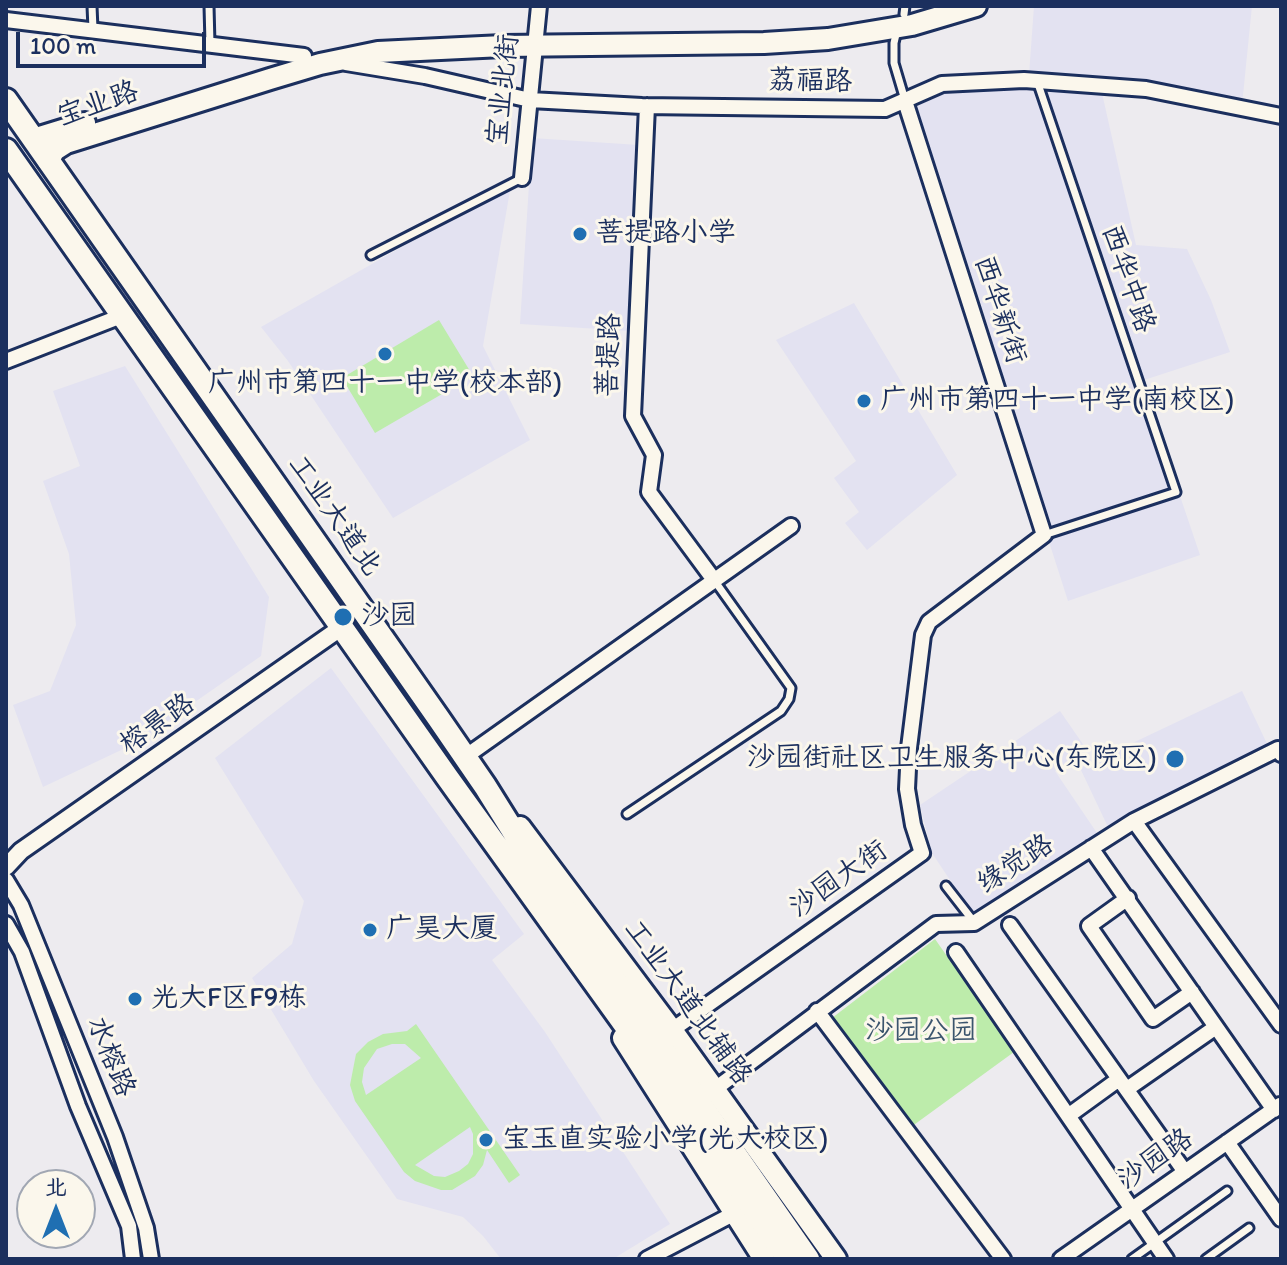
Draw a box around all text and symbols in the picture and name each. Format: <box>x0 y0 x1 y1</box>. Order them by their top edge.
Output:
scale bar <box>20 16 210 66</box>
text: 100 m <box>30 31 96 60</box>
street label: 宝业北街 <box>481 33 527 147</box>
street label: 荔福路 <box>768 64 852 100</box>
street label: 宝业路 <box>53 75 143 135</box>
place label: 菩提路小学 <box>596 217 736 251</box>
street label: 西华中路 <box>1093 221 1161 337</box>
marker: 菩提路小学 <box>571 225 589 243</box>
street label: 西华新街 <box>966 252 1032 368</box>
street label: 菩提路 <box>592 312 628 398</box>
marker: 广州市第四十一中学(校本部) <box>376 345 394 363</box>
place label: 广州市第四十一中学(校本部) <box>208 367 562 401</box>
place label: 广州市第四十一中学(南校区) <box>880 384 1234 418</box>
marker: 广州市第四十一中学(南校区) <box>855 392 873 410</box>
street label: 工业大道北 <box>280 449 388 583</box>
place label: 沙园 <box>361 600 417 634</box>
marker: 沙园 <box>332 606 354 628</box>
street label: 榕景路 <box>114 687 202 763</box>
place label: 沙园街社区卫生服务中心(东院区) <box>747 742 1157 776</box>
marker: 沙园街社区卫生服务中心(东院区) <box>1164 748 1186 770</box>
street label: 缘觉路 <box>972 828 1060 902</box>
street label: 沙园大街 <box>783 834 895 926</box>
place label: 广昊大厦 <box>386 913 498 947</box>
street label: 工业大道北辅路 <box>616 914 758 1092</box>
marker: 广昊大厦 <box>361 921 379 939</box>
place label: 光大F区F9栋 <box>151 982 306 1016</box>
marker: 光大F区F9栋 <box>126 990 144 1008</box>
street label: 水榕路 <box>79 1012 141 1102</box>
park label: 沙园公园 <box>865 1015 977 1049</box>
street label: 沙园路 <box>1112 1122 1200 1198</box>
place label: 宝玉直实验小学(光大校区) <box>502 1123 828 1157</box>
marker: 宝玉直实验小学(光大校区) <box>477 1131 495 1149</box>
north arrow <box>16 1169 96 1249</box>
text: 北 <box>45 1173 67 1200</box>

